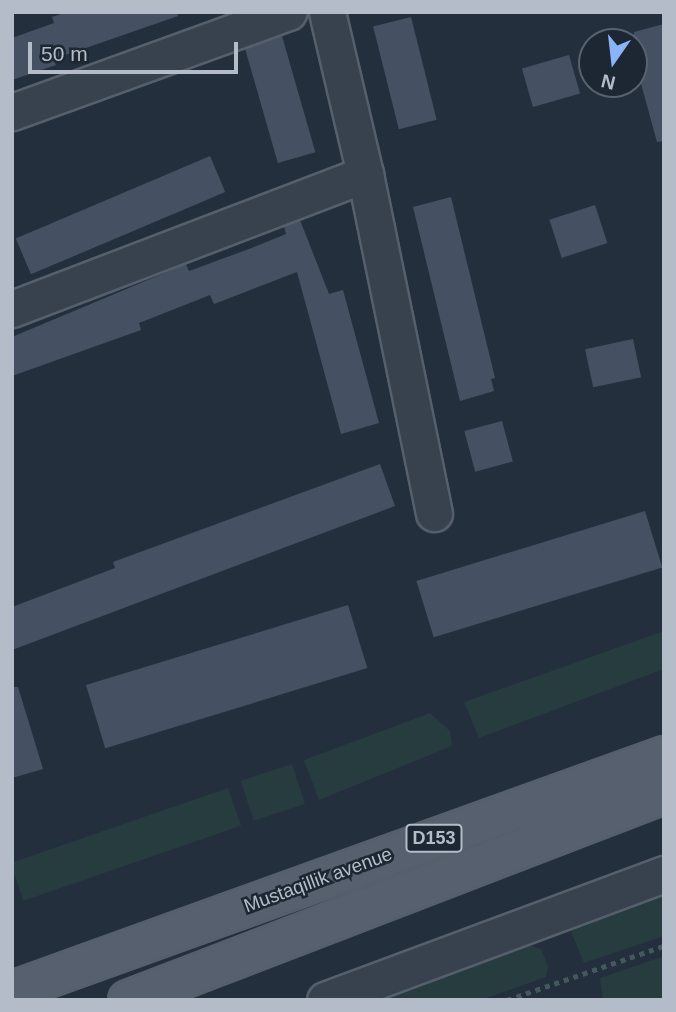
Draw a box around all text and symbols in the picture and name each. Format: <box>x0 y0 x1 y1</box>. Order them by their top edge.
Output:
scale bar <box>32 28 242 72</box>
north arrow <box>578 28 648 98</box>
text: 50 m <box>41 42 88 65</box>
text: N <box>599 70 617 94</box>
road number: D153 <box>404 824 464 852</box>
street label: Mustaqillik avenue <box>241 843 395 917</box>

